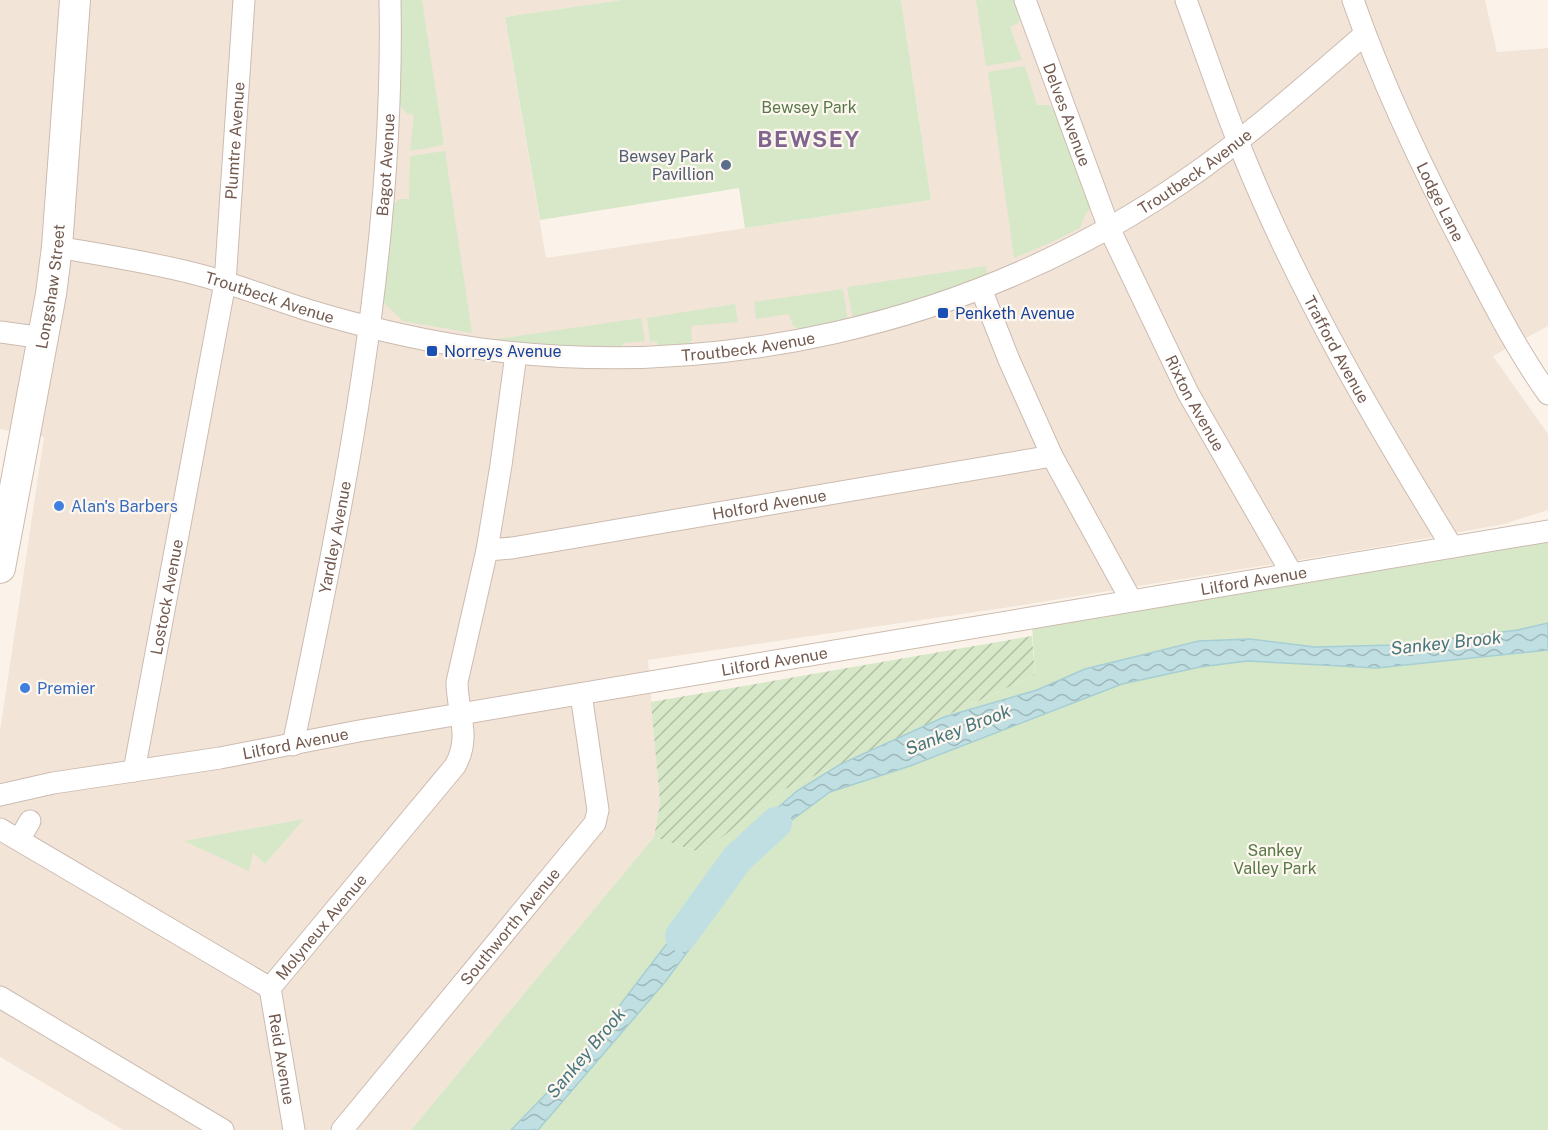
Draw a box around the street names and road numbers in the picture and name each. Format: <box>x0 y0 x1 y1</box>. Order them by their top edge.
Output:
street label: Delves Avenue <box>1039 60 1094 169</box>
street label: Plumtre Avenue <box>222 81 248 200</box>
street label: Bagot Avenue <box>373 113 399 217</box>
street label: Troutbeck Avenue <box>1135 125 1256 218</box>
street label: Lodge Lane <box>1412 159 1468 245</box>
street label: Longshaw Street <box>32 224 69 351</box>
street label: Troutbeck Avenue <box>203 268 336 327</box>
street label: Trafford Avenue <box>1300 293 1373 407</box>
street label: Troutbeck Avenue <box>681 328 817 365</box>
street label: Rixton Avenue <box>1161 352 1228 455</box>
street label: Yardley Avenue <box>315 479 355 595</box>
street label: Holford Avenue <box>711 486 828 524</box>
street label: Lostock Avenue <box>147 538 187 657</box>
street label: Lilford Avenue <box>1199 563 1308 599</box>
street label: Lilford Avenue <box>720 643 829 680</box>
street label: Lilford Avenue <box>241 724 350 763</box>
street label: Southworth Avenue <box>457 864 564 989</box>
street label: Molyneux Avenue <box>272 870 371 984</box>
street label: Reid Avenue <box>264 1012 299 1106</box>

